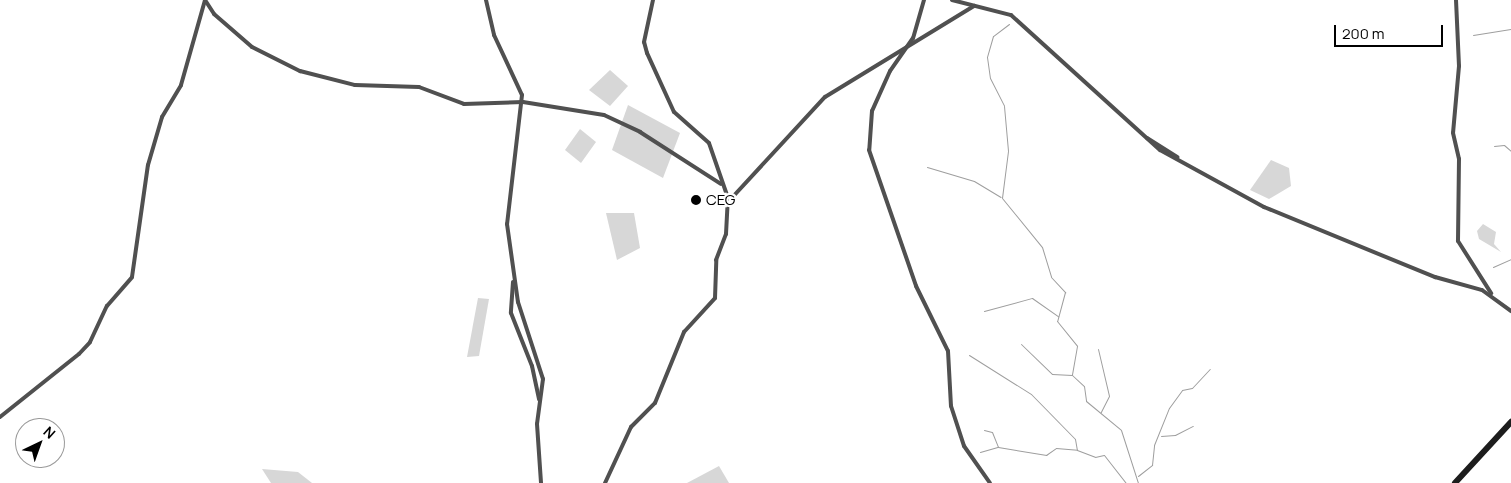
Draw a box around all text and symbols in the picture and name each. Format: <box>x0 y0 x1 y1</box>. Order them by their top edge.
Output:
scale bar <box>1336 15 1445 47</box>
text: 200 m <box>1342 23 1385 44</box>
place label: CEG <box>706 191 735 209</box>
marker: CEG <box>690 194 702 206</box>
north arrow <box>15 418 65 468</box>
text: N <box>40 422 60 443</box>

